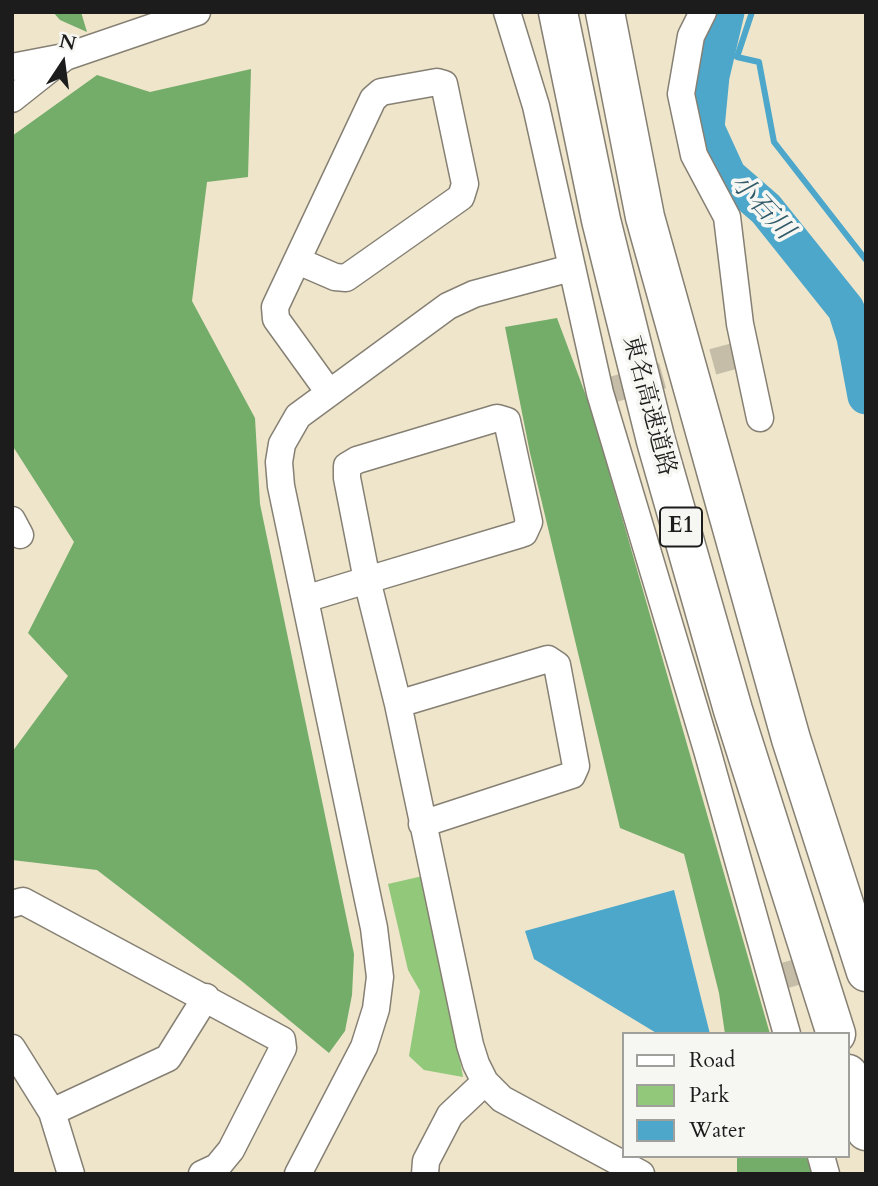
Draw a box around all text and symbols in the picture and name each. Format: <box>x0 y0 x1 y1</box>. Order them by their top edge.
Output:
north arrow <box>28 28 98 98</box>
text: N <box>57 28 79 57</box>
water label: 小石川 <box>723 169 799 247</box>
street label: 東名高速道路 <box>615 333 681 479</box>
road number: E1 <box>660 508 702 547</box>
legend <box>622 1032 850 1158</box>
text: Road <box>689 1046 735 1075</box>
text: Park <box>689 1081 729 1110</box>
text: Water <box>689 1116 745 1145</box>

